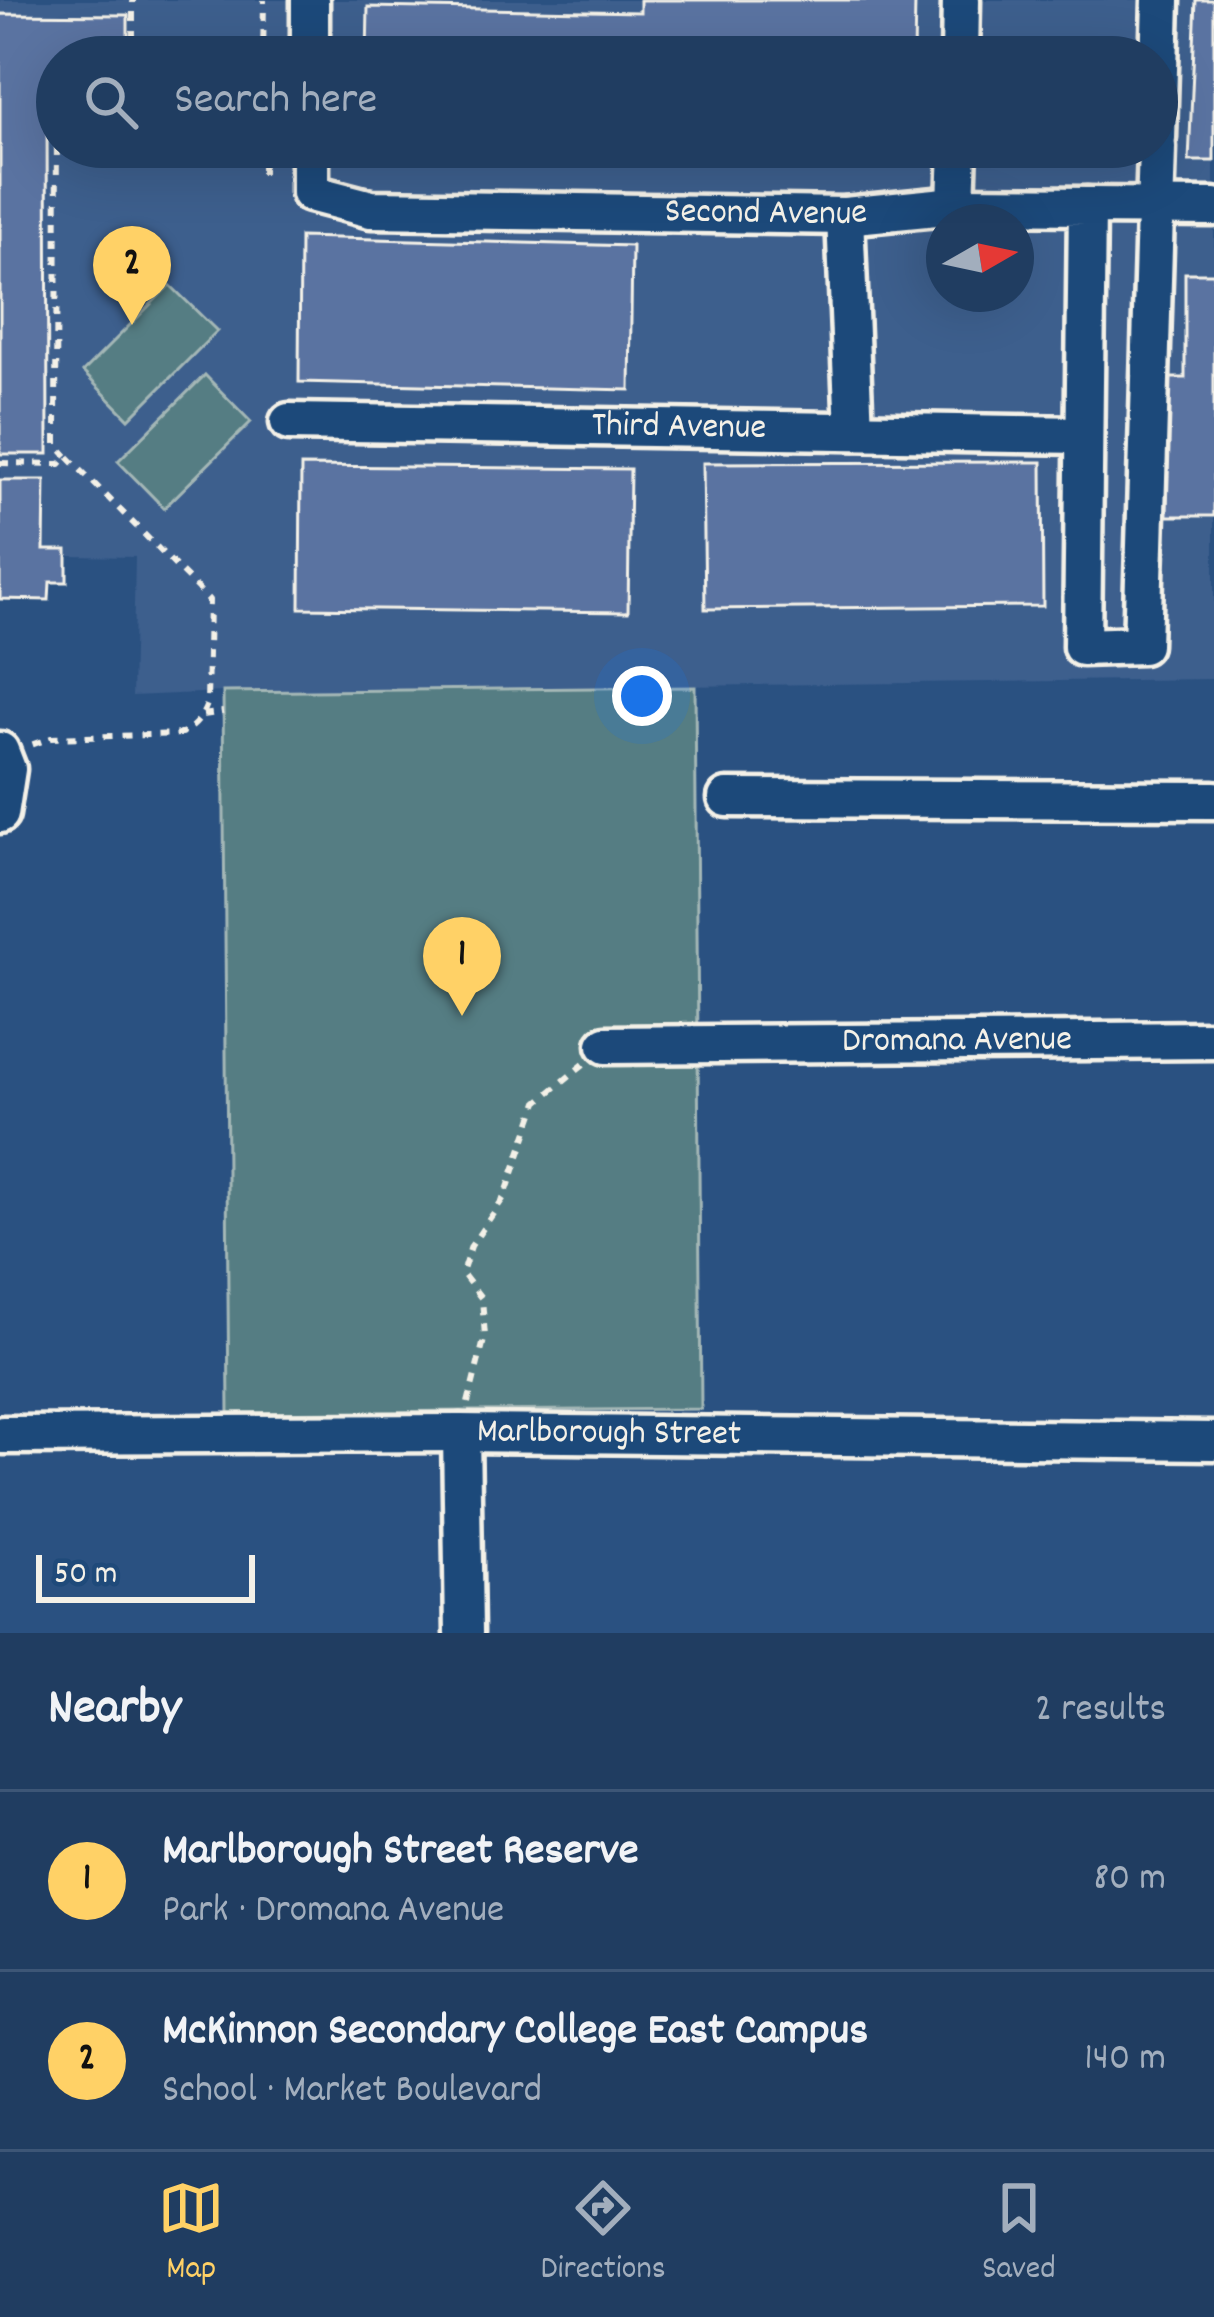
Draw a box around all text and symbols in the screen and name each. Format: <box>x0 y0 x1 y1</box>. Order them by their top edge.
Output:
search box <box>36 36 1178 168</box>
icon: search <box>78 69 144 135</box>
text: Search here <box>174 70 377 134</box>
street label: Second Avenue <box>664 187 870 242</box>
north arrow <box>926 204 1034 312</box>
pin: 2 <box>93 226 171 325</box>
street label: Third Avenue <box>591 401 767 456</box>
your location <box>612 666 672 726</box>
pin: 1 <box>423 917 501 1016</box>
street label: Dromana Avenue <box>842 1015 1072 1069</box>
street label: Marlborough Street <box>476 1407 742 1462</box>
scale bar <box>36 1549 255 1602</box>
text: 50 m <box>54 1552 118 1599</box>
text: Nearby <box>48 1675 181 1747</box>
text: 2 results <box>1035 1684 1166 1739</box>
text: Marlborough Street Reserve <box>162 1821 639 1885</box>
text: 1 <box>83 1853 91 1908</box>
text: 80 m <box>1093 1853 1166 1908</box>
text: Park · Dromana Avenue <box>162 1885 504 1940</box>
text: McKinnon Secondary College East Campus <box>162 2001 868 2065</box>
text: 2 <box>78 2033 96 2088</box>
text: 140 m <box>1084 2033 1166 2088</box>
text: School · Market Boulevard <box>162 2065 542 2120</box>
tab: Map <box>158 2175 224 2294</box>
tab: Directions <box>541 2175 666 2294</box>
tab: Saved <box>982 2175 1056 2294</box>

